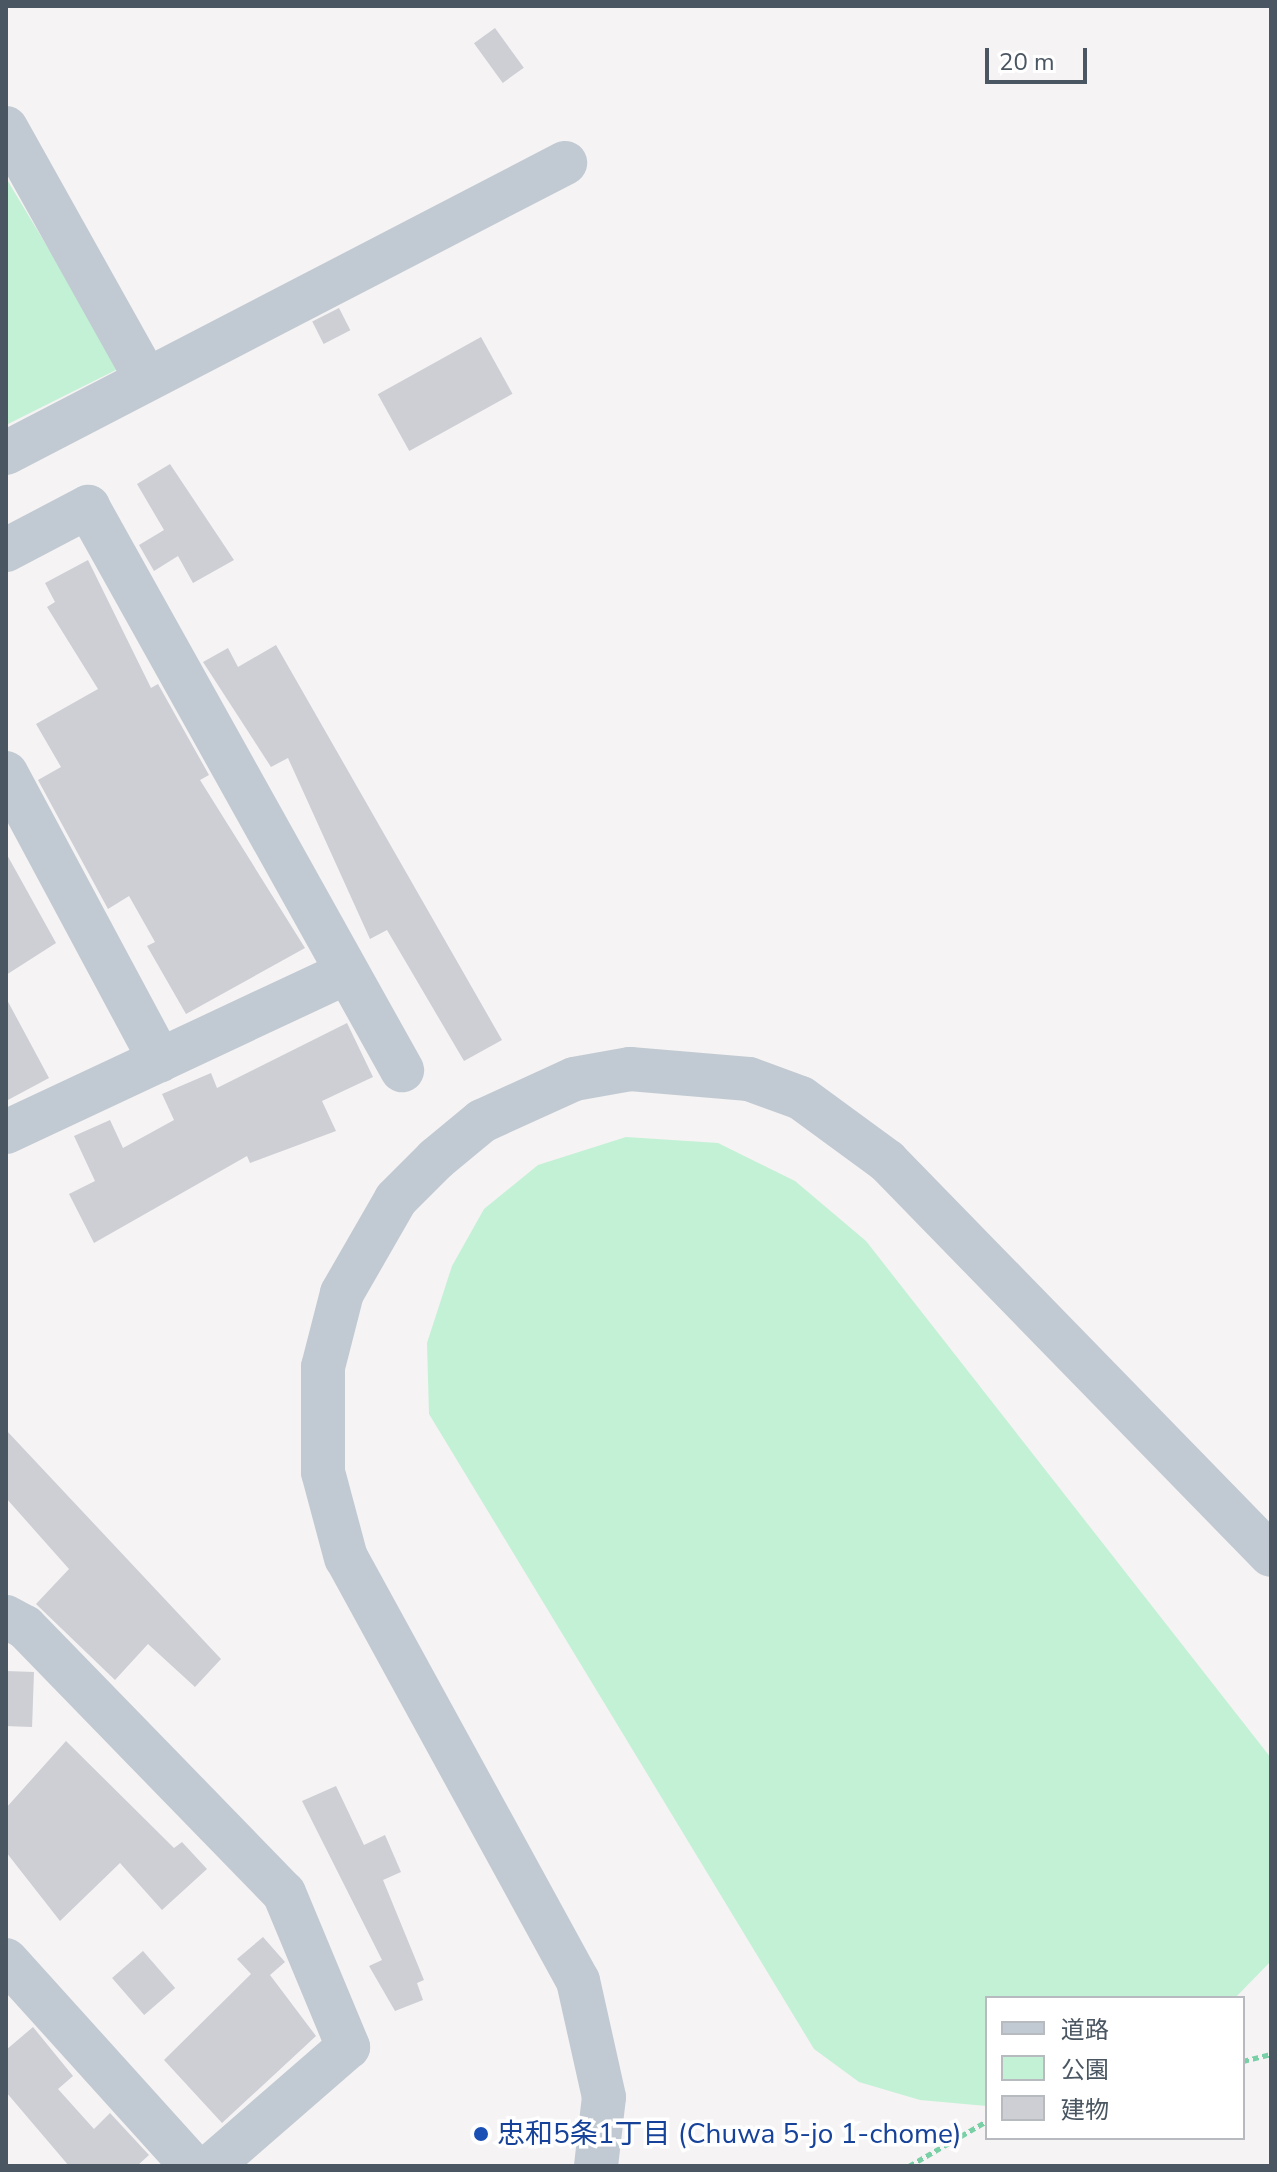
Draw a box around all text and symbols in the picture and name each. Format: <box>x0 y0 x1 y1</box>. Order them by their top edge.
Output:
scale bar <box>989 32 1091 82</box>
text: 20 m <box>999 46 1055 78</box>
legend <box>985 1996 1245 2140</box>
text: 道路 <box>1061 2014 1109 2046</box>
text: 公園 <box>1061 2054 1109 2086</box>
text: 建物 <box>1061 2094 1109 2126</box>
place label: 忠和5条1丁目 (Chuwa 5-jo 1-chome) <box>497 2117 961 2151</box>
marker: 忠和5条1丁目 (Chuwa 5-jo 1-chome) <box>472 2125 490 2143</box>

